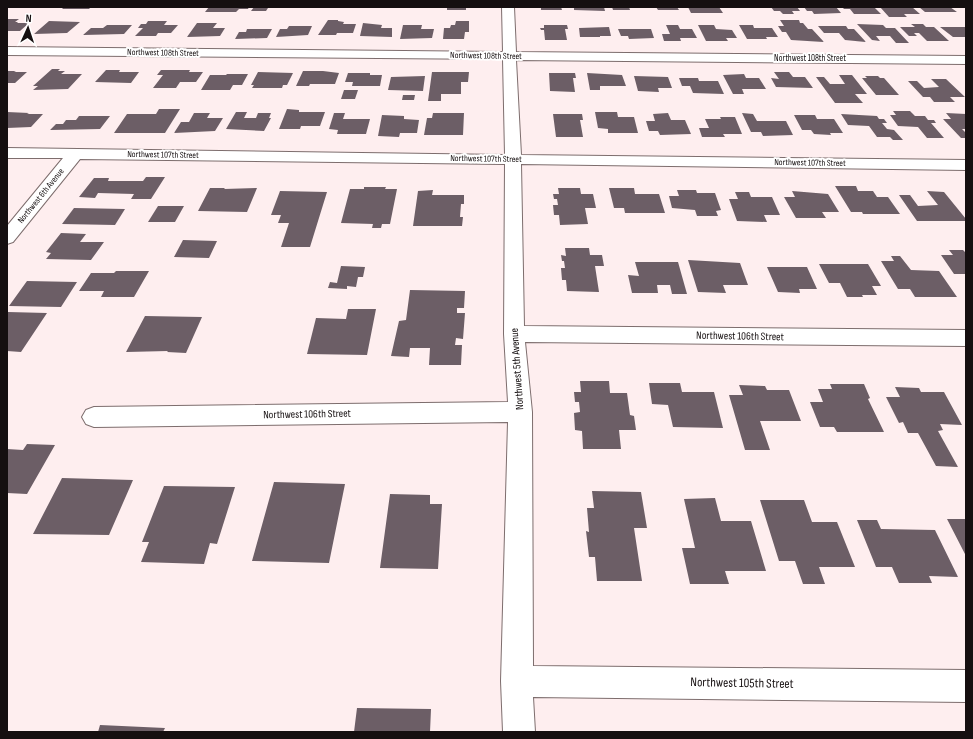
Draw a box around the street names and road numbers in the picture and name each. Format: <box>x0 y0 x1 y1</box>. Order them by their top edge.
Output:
street label: Northwest 108th Street <box>127 47 199 59</box>
street label: Northwest 108th Street <box>450 50 522 62</box>
street label: Northwest 108th Street <box>774 53 846 64</box>
street label: Northwest 107th Street <box>127 149 199 161</box>
street label: Northwest 107th Street <box>450 153 522 165</box>
street label: Northwest 107th Street <box>774 157 846 169</box>
street label: Northwest 6th Avenue <box>15 166 67 226</box>
street label: Northwest 5th Avenue <box>508 328 526 410</box>
street label: Northwest 106th Street <box>696 329 785 343</box>
street label: Northwest 106th Street <box>263 407 352 421</box>
street label: Northwest 105th Street <box>690 674 794 692</box>

